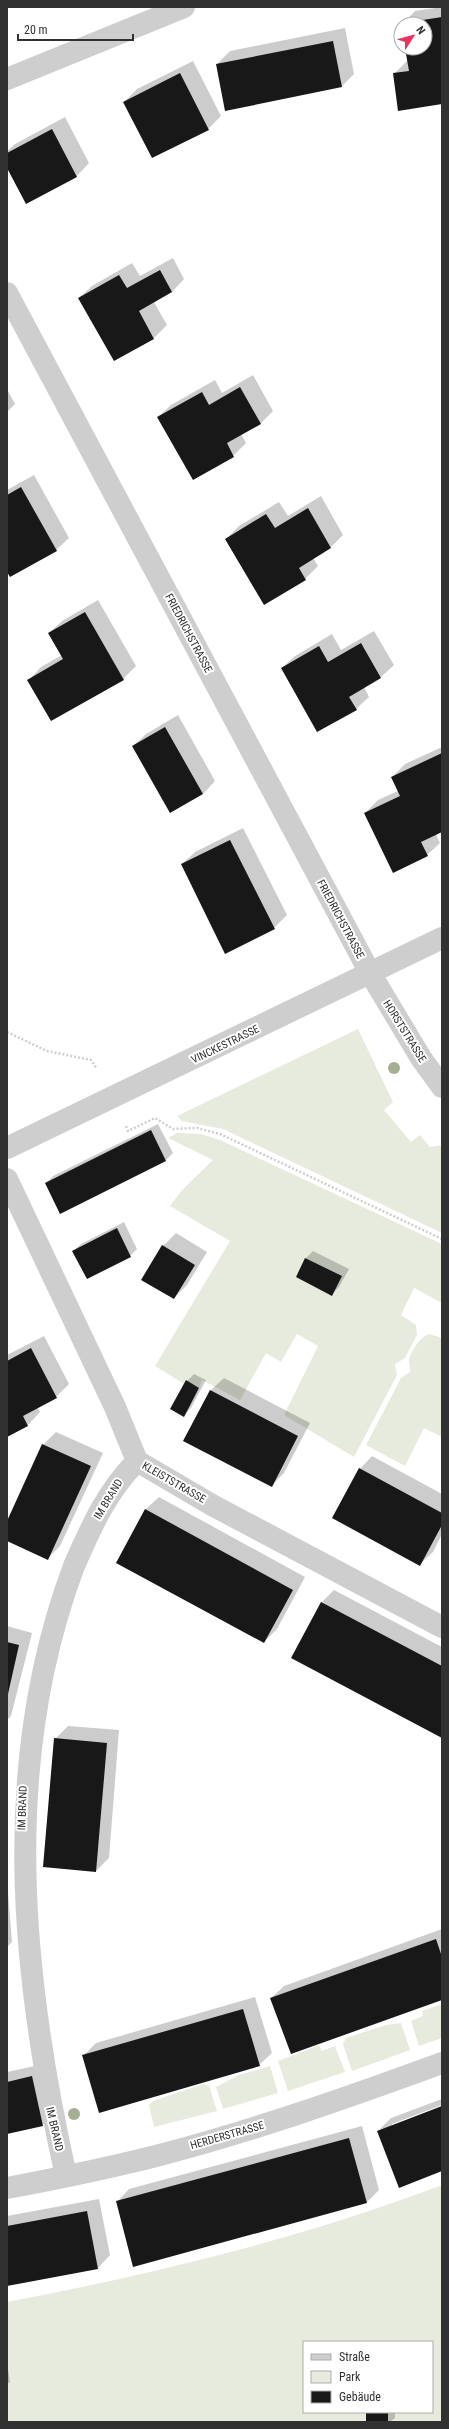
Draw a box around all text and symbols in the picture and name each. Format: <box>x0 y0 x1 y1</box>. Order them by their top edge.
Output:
scale bar <box>18 16 133 42</box>
north arrow <box>393 16 433 56</box>
text: 20 m <box>24 23 48 37</box>
text: N <box>413 24 428 37</box>
street label: FRIEDRICHSTRASSE <box>162 591 215 675</box>
street label: FRIEDRICHSTRASSE <box>314 877 367 961</box>
street label: HORSTSTRASSE <box>380 998 429 1065</box>
street label: VINCKESTRASSE <box>189 1022 262 1066</box>
street label: KLEISTSTRASSE <box>140 1459 208 1506</box>
street label: IM BRAND <box>91 1477 126 1522</box>
street label: IM BRAND <box>15 1785 30 1831</box>
street label: IM BRAND <box>43 2106 66 2152</box>
street label: HERDERSTRASSE <box>189 2119 266 2152</box>
legend <box>303 2341 433 2413</box>
text: Straße <box>339 2350 370 2364</box>
text: Park <box>339 2370 361 2384</box>
text: Gebäude <box>339 2390 381 2404</box>

